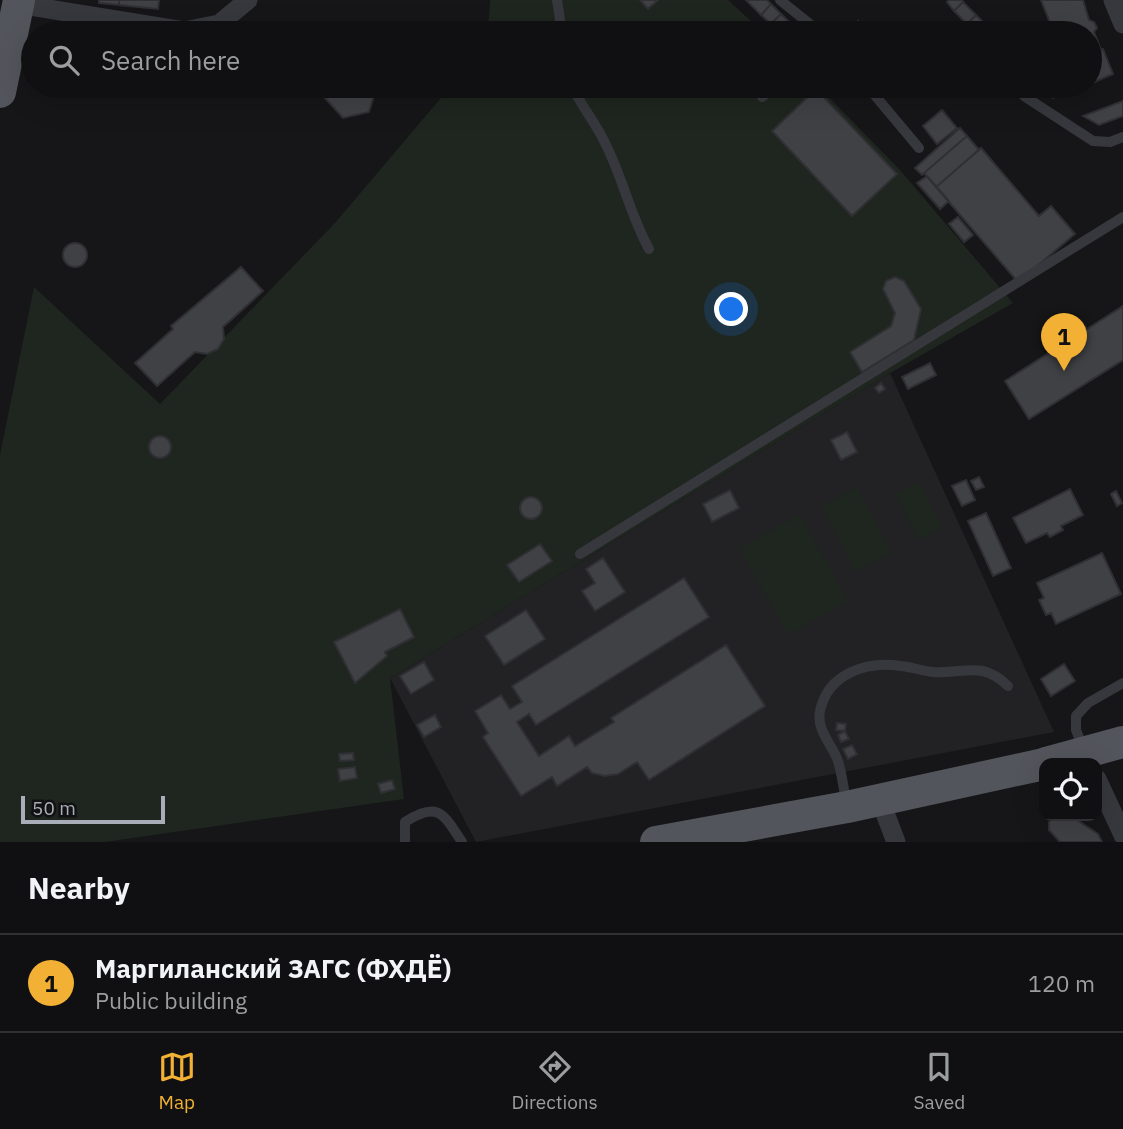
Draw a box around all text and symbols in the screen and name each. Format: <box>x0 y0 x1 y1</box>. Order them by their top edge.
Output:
search box <box>21 21 1102 98</box>
icon: search <box>45 41 83 79</box>
text: Search here <box>101 43 240 77</box>
your location <box>714 292 748 326</box>
pin: 1 <box>1041 313 1087 371</box>
map controls <box>1039 758 1102 821</box>
button: locate <box>1039 758 1102 821</box>
scale bar <box>21 793 164 825</box>
text: 50 m <box>32 796 76 820</box>
text: Nearby <box>28 868 130 907</box>
text: Маргиланский ЗАГС (ФХДЁ) <box>95 951 451 985</box>
text: 1 <box>44 968 58 998</box>
text: 120 m <box>1028 968 1095 998</box>
text: Public building <box>95 985 247 1015</box>
tab: Map <box>158 1048 196 1114</box>
tab: Directions <box>511 1048 598 1114</box>
tab: Saved <box>914 1048 965 1114</box>

